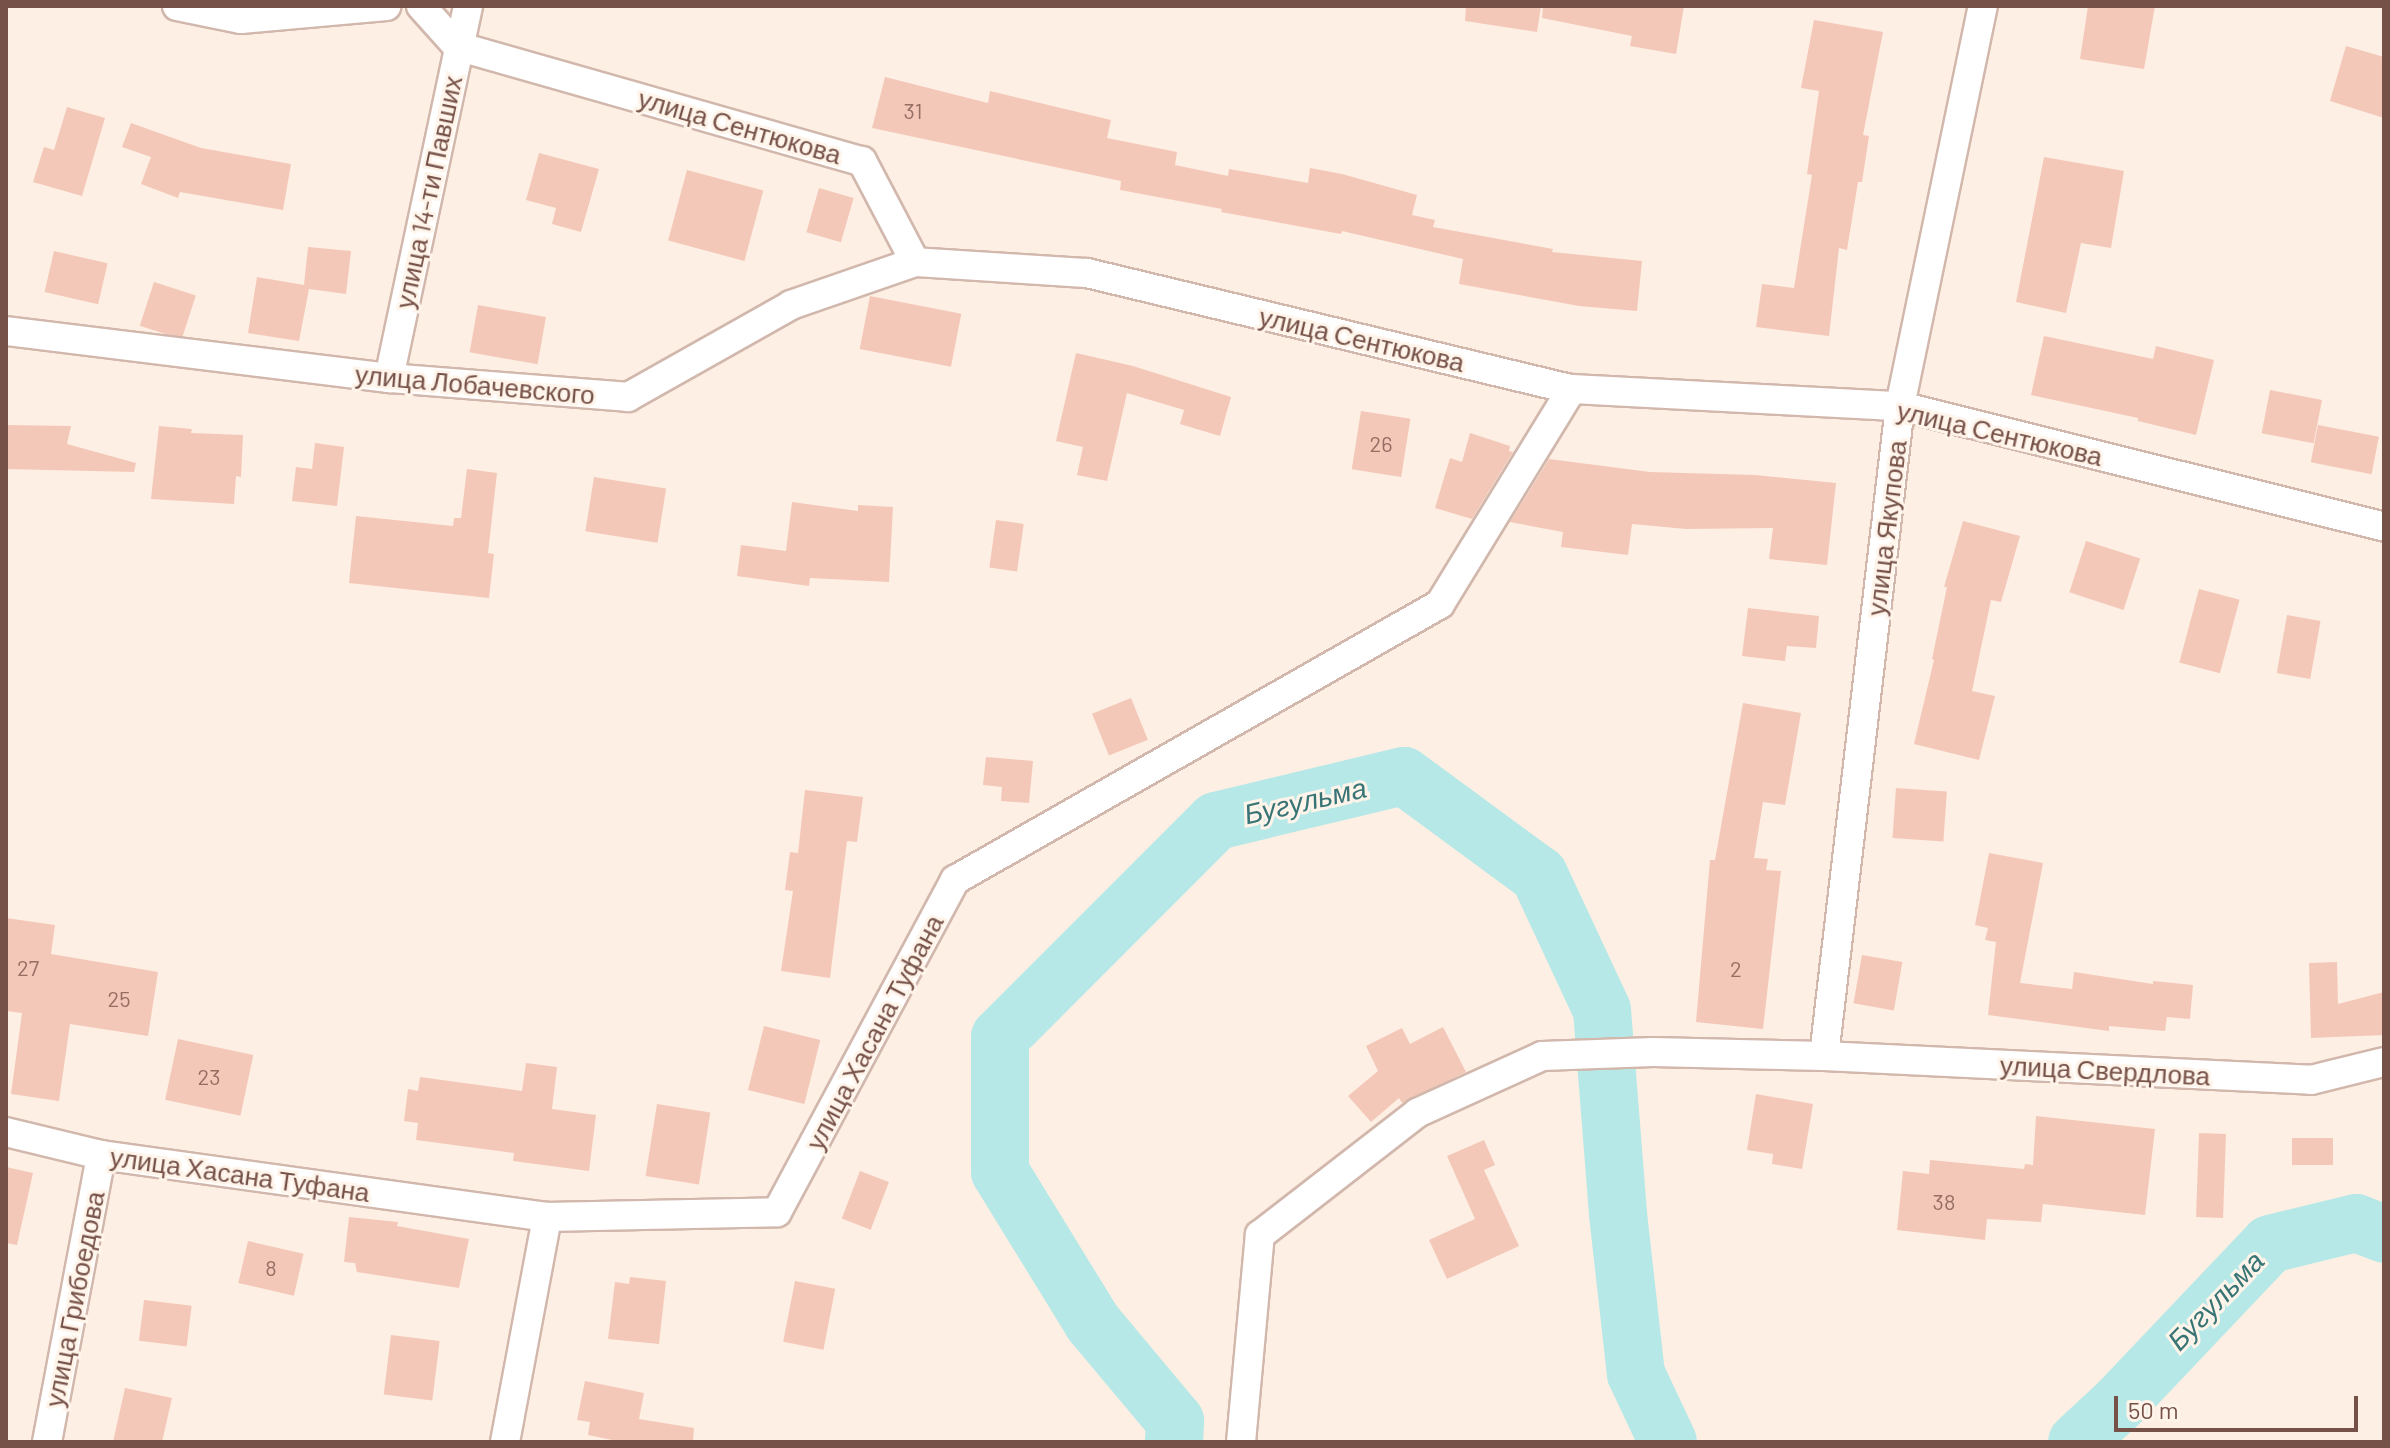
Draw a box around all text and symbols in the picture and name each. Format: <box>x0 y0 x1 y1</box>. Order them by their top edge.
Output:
street label: улица 14-ти Павших <box>388 73 468 311</box>
street label: улица Сентюкова <box>635 82 845 170</box>
house number: 31 <box>904 98 922 124</box>
street label: улица Сентюкова <box>1256 300 1468 378</box>
street label: улица Лобачевского <box>354 358 596 410</box>
street label: улица Сентюкова <box>1894 394 2106 472</box>
house number: 26 <box>1369 431 1393 457</box>
street label: улица Якупова <box>1860 438 1912 618</box>
water label: Бугульма <box>1241 770 1369 830</box>
street label: улица Хасана Туфана <box>799 909 949 1155</box>
house number: 27 <box>17 955 39 981</box>
house number: 2 <box>1730 956 1742 982</box>
house number: 25 <box>107 986 131 1012</box>
street label: улица Свердлова <box>1999 1049 2211 1091</box>
house number: 23 <box>198 1064 220 1090</box>
street label: улица Хасана Туфана <box>108 1140 372 1208</box>
street label: улица Грибоедова <box>38 1188 110 1410</box>
house number: 38 <box>1933 1189 1955 1215</box>
water label: Бугульма <box>2160 1244 2270 1356</box>
house number: 8 <box>265 1255 277 1281</box>
scale bar <box>2118 1380 2362 1430</box>
text: 50 m <box>2128 1395 2179 1424</box>

